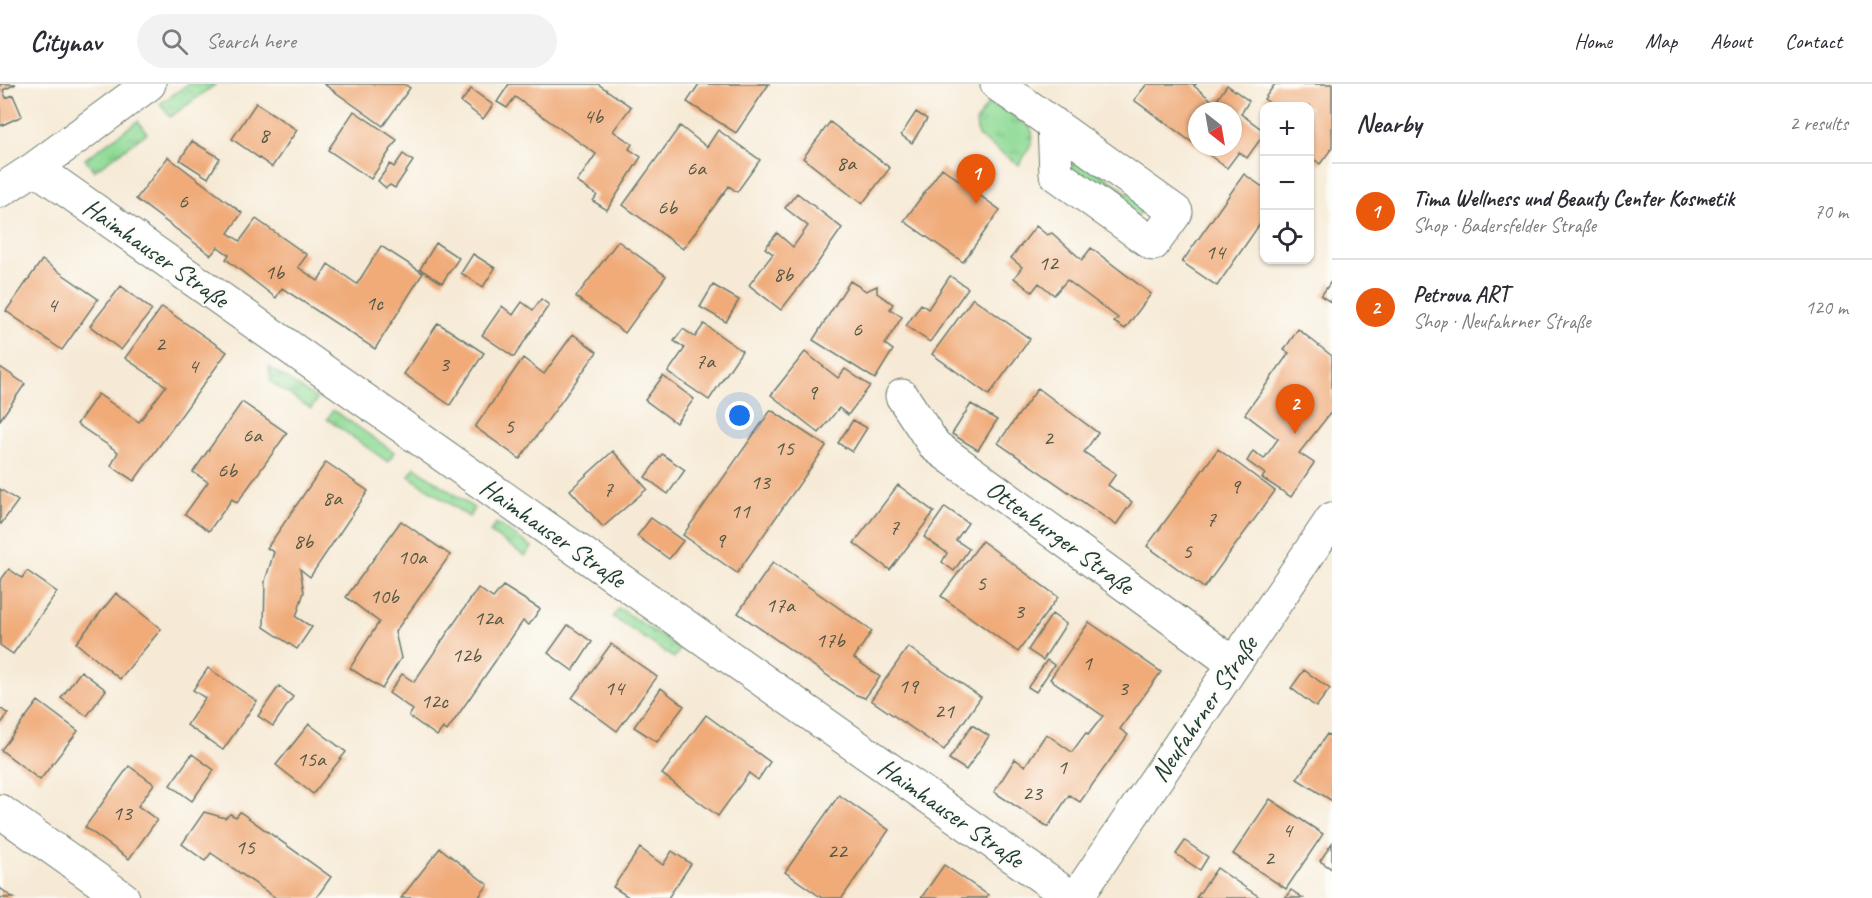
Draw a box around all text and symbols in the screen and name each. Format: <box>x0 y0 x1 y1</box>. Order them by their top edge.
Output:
search box <box>137 14 557 68</box>
text: Citynav <box>30 24 101 59</box>
icon: search <box>158 25 191 58</box>
text: Search here <box>206 27 296 55</box>
text: Home <box>1574 28 1612 54</box>
text: Map <box>1645 28 1677 54</box>
text: About <box>1710 28 1752 54</box>
text: Contact <box>1785 28 1842 54</box>
house number: 4b <box>583 102 604 130</box>
north arrow <box>1188 102 1242 156</box>
map controls <box>1260 102 1314 264</box>
button: + <box>1260 102 1314 156</box>
text: Nearby <box>1356 107 1421 140</box>
text: 2 results <box>1789 111 1848 136</box>
house number: 8 <box>259 121 271 149</box>
house number: 8a <box>836 149 857 177</box>
house number: 6a <box>686 154 707 182</box>
pin: 1 <box>956 154 996 204</box>
button: − <box>1260 156 1314 210</box>
text: Tima Wellness und Beauty Center Kosmetik <box>1413 185 1734 213</box>
house number: 6 <box>178 187 189 215</box>
street label: Haimhauser Straße <box>77 191 237 317</box>
house number: 6b <box>657 193 678 221</box>
text: 1 <box>1371 199 1380 224</box>
text: 70 m <box>1814 199 1848 224</box>
button: locate <box>1260 210 1314 264</box>
text: Shop · Badersfelder Straße <box>1413 213 1596 238</box>
house number: 14 <box>1205 238 1227 266</box>
house number: 12 <box>1038 249 1060 277</box>
house number: 1b <box>264 258 285 286</box>
house number: 8b <box>773 260 794 288</box>
text: Petrova ART <box>1413 281 1508 309</box>
house number: 1c <box>365 289 384 317</box>
house number: 4 <box>47 291 59 319</box>
text: 2 <box>1371 295 1380 320</box>
text: 120 m <box>1805 295 1848 320</box>
text: Shop · Neufahrner Straße <box>1413 309 1590 334</box>
house number: 6 <box>852 315 863 343</box>
house number: 2 <box>155 330 167 358</box>
house number: 7a <box>695 347 716 375</box>
house number: 3 <box>439 350 451 378</box>
house number: 4 <box>188 352 200 380</box>
house number: 9 <box>807 378 819 406</box>
pin: 2 <box>1276 384 1314 434</box>
your location <box>725 401 754 430</box>
house number: 5 <box>504 412 515 440</box>
house number: 6a <box>242 421 263 449</box>
house number: 2 <box>1043 424 1055 452</box>
house number: 15 <box>774 434 795 462</box>
house number: 6b <box>217 456 238 484</box>
house number: 13 <box>750 468 772 496</box>
street label: Haimhauser Straße <box>474 471 634 597</box>
street label: Ottenburger Straße <box>979 472 1143 603</box>
house number: 9 <box>1230 472 1242 500</box>
house number: 7 <box>603 475 614 503</box>
house number: 8a <box>322 484 343 512</box>
house number: 11 <box>730 497 751 525</box>
house number: 7 <box>1206 505 1217 533</box>
house number: 7 <box>889 513 900 541</box>
house number: 9 <box>715 526 727 554</box>
house number: 8b <box>293 527 314 555</box>
house number: 5 <box>1182 537 1193 565</box>
house number: 10a <box>397 543 428 571</box>
house number: 5 <box>976 569 987 597</box>
house number: 10b <box>369 582 400 610</box>
house number: 17a <box>765 591 796 619</box>
house number: 3 <box>1014 597 1026 625</box>
house number: 12a <box>473 604 504 632</box>
house number: 17b <box>815 626 846 654</box>
street label: Neufahrner Straße <box>1143 628 1266 788</box>
house number: 12b <box>451 641 482 669</box>
house number: 1 <box>1082 649 1093 677</box>
house number: 19 <box>898 672 920 700</box>
house number: 14 <box>604 674 626 702</box>
house number: 3 <box>1118 674 1130 702</box>
house number: 12c <box>420 687 449 715</box>
house number: 21 <box>934 697 955 725</box>
house number: 15a <box>296 745 327 773</box>
street label: Haimhauser Straße <box>872 751 1032 877</box>
house number: 1 <box>1057 753 1068 781</box>
house number: 23 <box>1022 779 1044 807</box>
house number: 13 <box>112 799 134 827</box>
house number: 4 <box>1282 816 1294 844</box>
house number: 15 <box>235 833 256 861</box>
house number: 22 <box>827 837 849 865</box>
house number: 2 <box>1264 844 1276 872</box>

